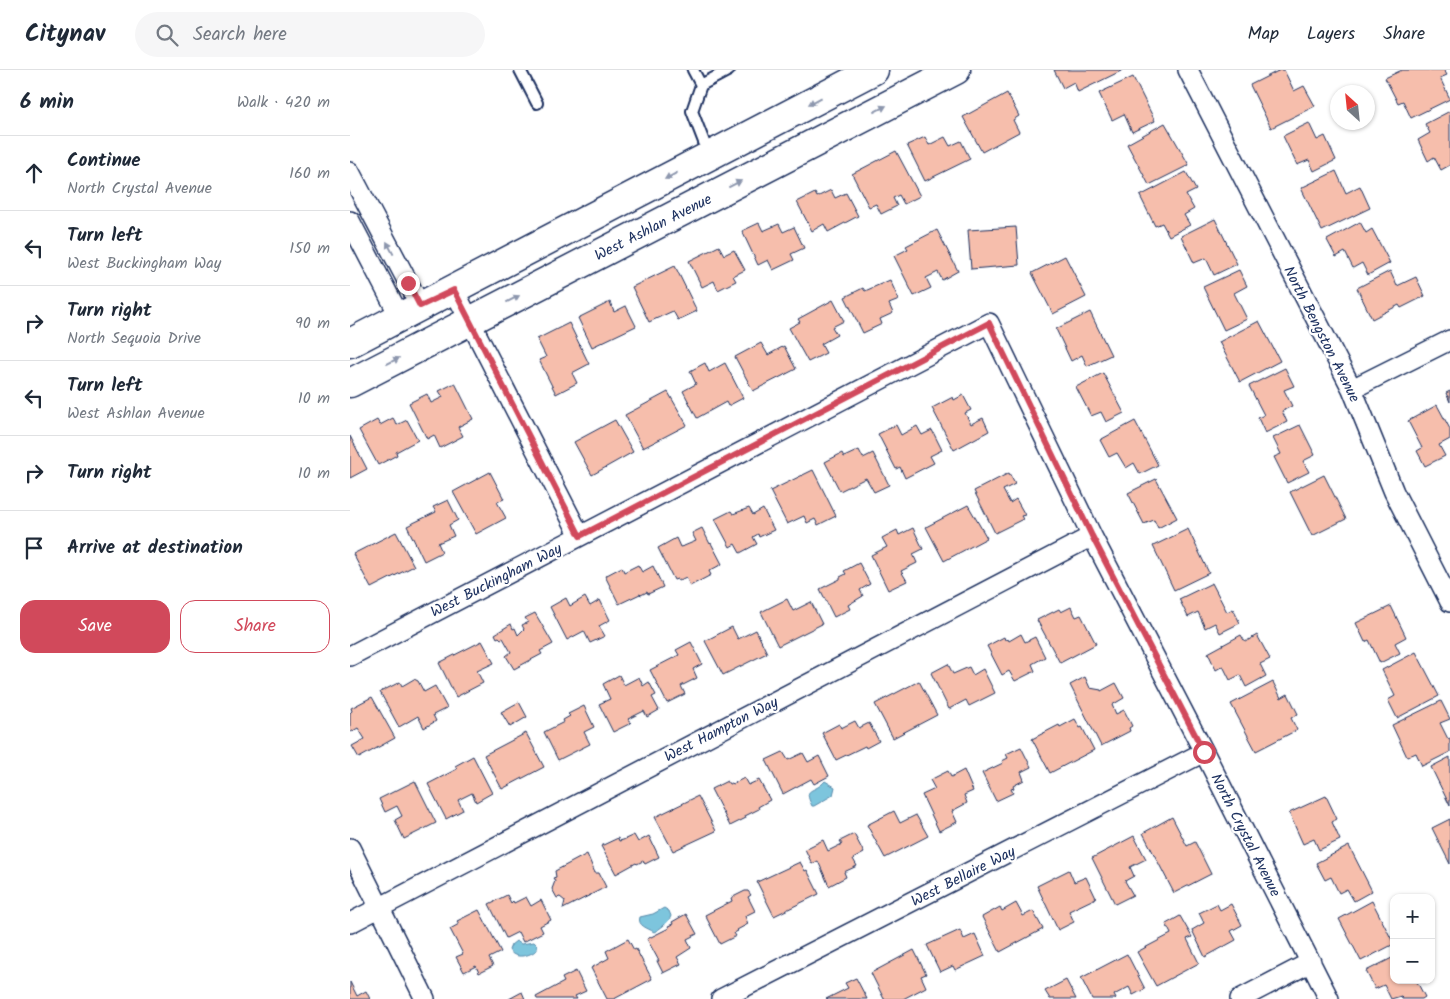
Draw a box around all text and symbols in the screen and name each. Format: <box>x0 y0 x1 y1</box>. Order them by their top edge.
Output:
search box <box>135 12 485 57</box>
text: Citynav <box>25 15 105 54</box>
text: Search here <box>193 20 287 50</box>
text: Map <box>1248 20 1279 49</box>
text: Layers <box>1307 20 1355 49</box>
text: Share <box>1383 20 1425 49</box>
icon: search <box>153 21 181 49</box>
north arrow <box>1330 85 1375 130</box>
text: 6 min <box>20 86 74 119</box>
text: Walk · 420 m <box>237 90 330 115</box>
one-way arrow <box>808 97 822 105</box>
one-way arrow <box>872 105 887 113</box>
text: Continue <box>67 146 140 176</box>
icon: ahead <box>20 159 48 187</box>
text: 160 m <box>289 161 330 186</box>
one-way arrow <box>664 172 678 180</box>
text: North Crystal Avenue <box>67 176 212 201</box>
one-way arrow <box>728 180 743 188</box>
street label: West Ashlan Avenue <box>590 188 717 268</box>
text: Turn left <box>67 221 142 251</box>
icon: left <box>20 234 48 262</box>
text: 150 m <box>289 236 330 261</box>
one-way arrow <box>386 241 394 255</box>
text: West Buckingham Way <box>67 251 221 276</box>
street label: North Bengston Avenue <box>1276 262 1366 407</box>
route end <box>397 272 420 295</box>
one-way arrow <box>506 295 520 303</box>
text: Turn right <box>67 296 152 326</box>
icon: right <box>20 309 48 337</box>
text: 90 m <box>295 311 330 336</box>
text: North Sequoia Drive <box>67 326 201 351</box>
one-way arrow <box>386 357 400 365</box>
text: Turn left <box>67 371 142 401</box>
icon: left <box>20 384 48 412</box>
text: 10 m <box>298 386 330 411</box>
text: West Ashlan Avenue <box>67 401 205 426</box>
text: Turn right <box>67 458 152 488</box>
icon: right <box>20 459 48 487</box>
text: 10 m <box>298 461 330 486</box>
text: Arrive at destination <box>67 533 243 563</box>
icon: arrive <box>20 534 48 562</box>
street label: West Buckingham Way <box>427 537 567 624</box>
button: Save <box>20 600 170 653</box>
button: Share <box>180 600 330 653</box>
street label: West Hampton Way <box>660 690 784 769</box>
route start <box>1193 741 1216 764</box>
street label: North Crystal Avenue <box>1204 769 1287 902</box>
street label: West Bellaire Way <box>907 840 1021 914</box>
map controls <box>1390 894 1435 984</box>
button: + <box>1390 894 1435 939</box>
button: − <box>1390 939 1435 984</box>

